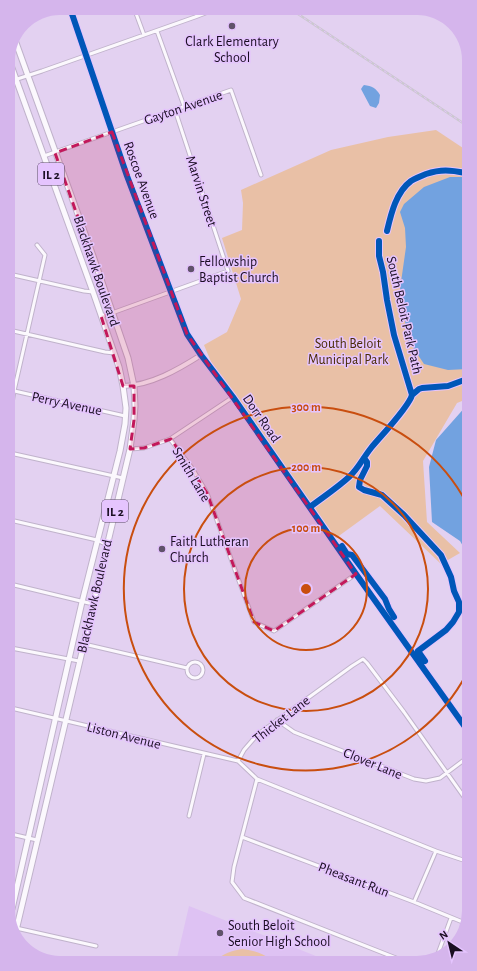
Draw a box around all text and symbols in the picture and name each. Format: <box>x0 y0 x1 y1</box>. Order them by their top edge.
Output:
marker: Clark Elementary School <box>227 21 237 31</box>
place label: Clark Elementary School <box>185 35 279 65</box>
street label: Gayton Avenue <box>142 88 224 128</box>
street label: Roscoe Avenue <box>121 140 162 221</box>
street label: Marvin Street <box>183 154 219 229</box>
road number: IL 2 <box>38 163 64 185</box>
street label: Blackhawk Boulevard <box>71 214 122 328</box>
place label: Fellowship Baptist Church <box>199 255 279 285</box>
street label: South Beloit Park Path <box>384 255 424 375</box>
marker: Fellowship Baptist Church <box>186 264 196 274</box>
park label: South Beloit Municipal Park <box>308 337 389 367</box>
street label: Perry Avenue <box>30 390 103 418</box>
street label: Dorr Road <box>240 392 283 445</box>
text: 300 m <box>291 401 321 413</box>
street label: Smith Lane <box>169 445 213 504</box>
text: 200 m <box>291 461 321 473</box>
road number: IL 2 <box>102 500 128 522</box>
text: 100 m <box>292 522 320 534</box>
place label: Faith Lutheran Church <box>170 535 249 565</box>
street label: Blackhawk Boulevard <box>75 538 115 654</box>
marker: Faith Lutheran Church <box>157 544 167 554</box>
centre of rings <box>299 582 313 596</box>
street label: Thicket Lane <box>251 693 313 746</box>
street label: Liston Avenue <box>85 720 162 752</box>
street label: Clover Lane <box>341 746 404 782</box>
street label: Pheasant Run <box>316 860 391 900</box>
place label: South Beloit Senior High School <box>228 919 331 949</box>
north arrow <box>429 923 469 963</box>
marker: South Beloit Senior High School <box>215 928 225 938</box>
text: N <box>437 929 450 942</box>

